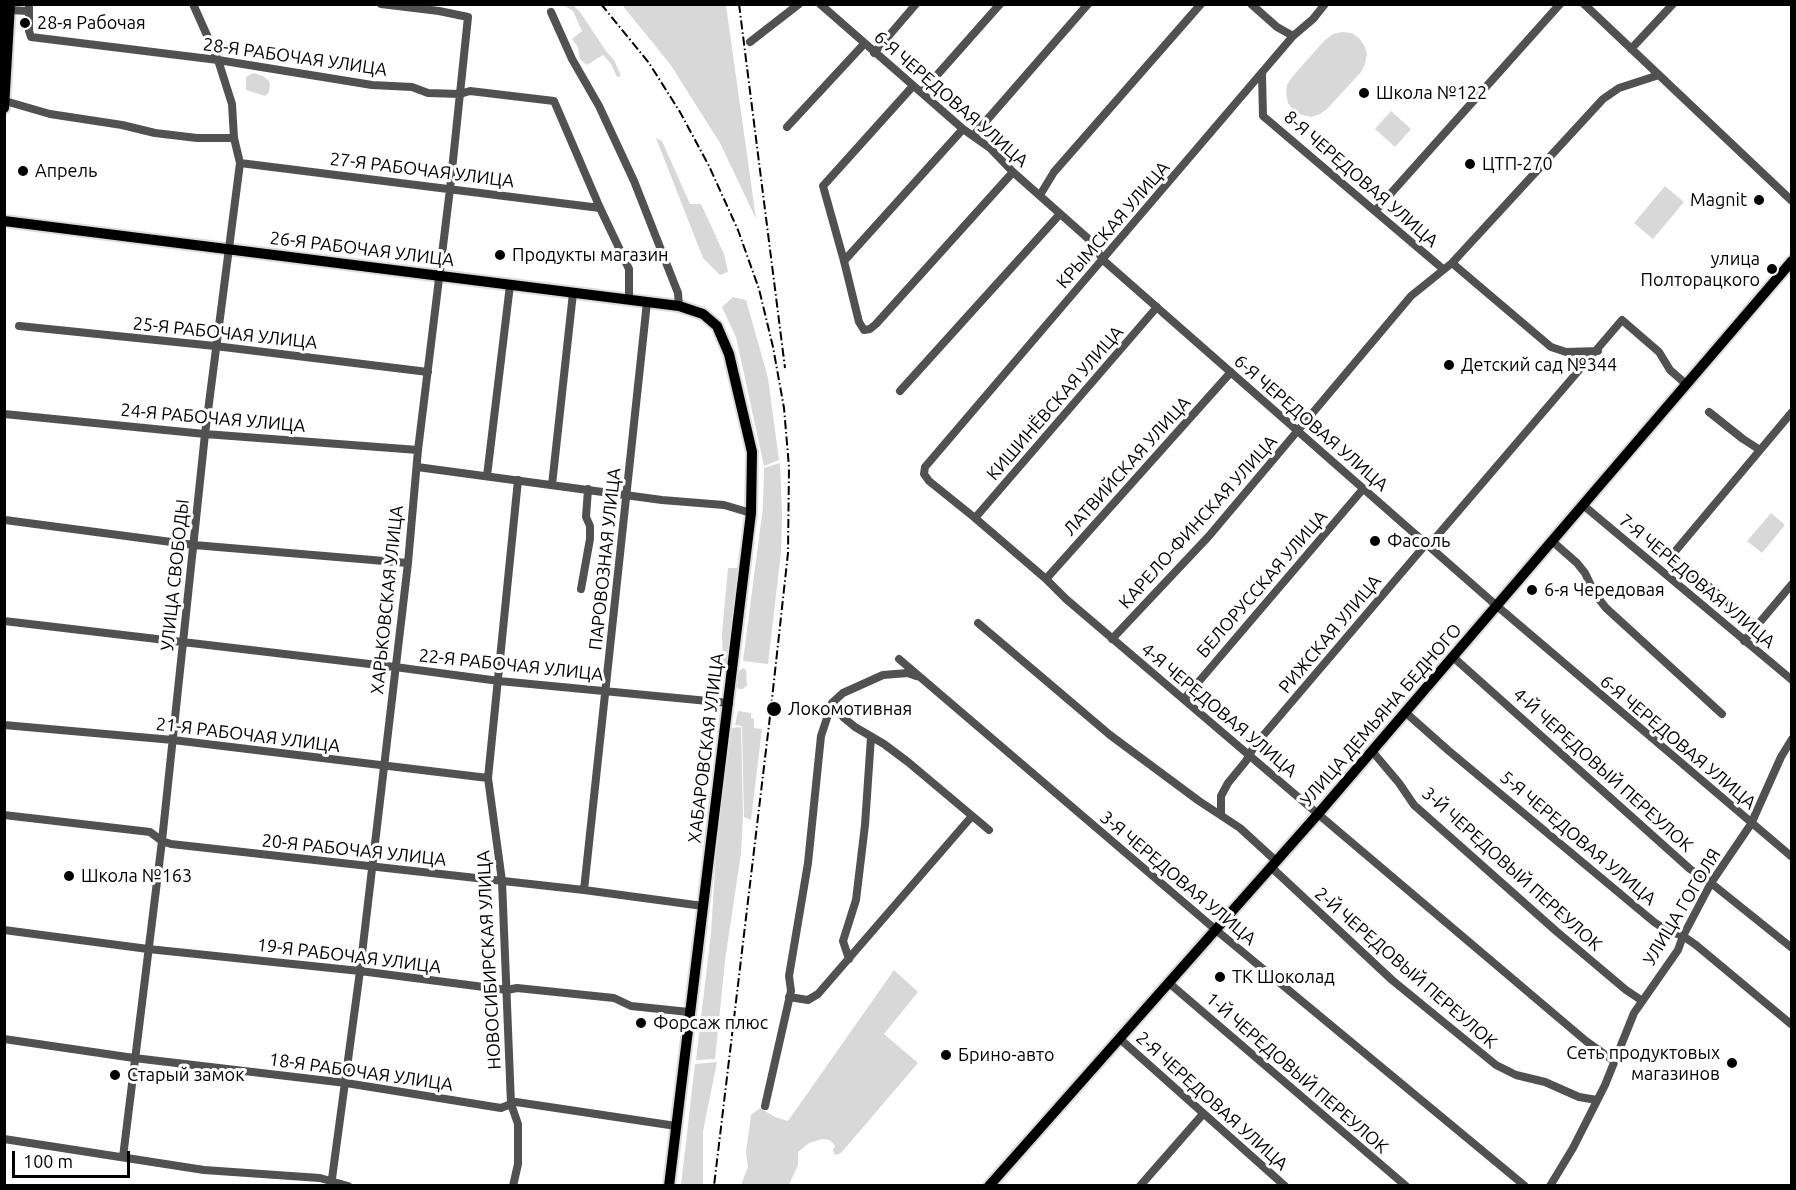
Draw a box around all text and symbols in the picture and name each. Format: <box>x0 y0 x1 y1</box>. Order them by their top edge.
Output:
place label: 28-я Рабочая <box>37 12 146 34</box>
marker: 28-я Рабочая <box>18 16 32 30</box>
street label: 6-Я ЧЕРЕДОВАЯ УЛИЦА <box>869 26 1033 172</box>
street label: 28-Я РАБОЧАЯ УЛИЦА <box>202 33 388 81</box>
place label: Школа №122 <box>1376 82 1487 104</box>
marker: Школа №122 <box>1357 86 1371 100</box>
street label: 8-Я ЧЕРЕДОВАЯ УЛИЦА <box>1279 106 1443 252</box>
street label: 27-Я РАБОЧАЯ УЛИЦА <box>329 148 515 192</box>
place label: ЦТП-270 <box>1482 153 1553 175</box>
street label: КРЫМСКАЯ УЛИЦА <box>1052 157 1174 293</box>
marker: ЦТП-270 <box>1463 157 1477 171</box>
place label: Апрель <box>35 160 97 182</box>
marker: Апрель <box>16 164 30 178</box>
place label: Magnit <box>1690 189 1747 211</box>
marker: Magnit <box>1752 193 1766 207</box>
street label: 26-Я РАБОЧАЯ УЛИЦА <box>269 227 455 271</box>
place label: Продукты магазин <box>512 244 669 266</box>
marker: Продукты магазин <box>493 248 507 262</box>
place label: улица Полторацкого <box>1641 248 1760 290</box>
marker: улица Полторацкого <box>1765 262 1779 276</box>
street label: 25-Я РАБОЧАЯ УЛИЦА <box>132 313 318 353</box>
street label: КИШИНЁВСКАЯ УЛИЦА <box>982 321 1128 485</box>
street label: 6-Я ЧЕРЕДОВАЯ УЛИЦА <box>1229 350 1393 496</box>
place label: Детский сад №344 <box>1461 354 1617 376</box>
marker: Детский сад №344 <box>1442 358 1456 372</box>
street label: ЛАТВИЙСКАЯ УЛИЦА <box>1059 392 1195 540</box>
street label: 24-Я РАБОЧАЯ УЛИЦА <box>120 399 306 437</box>
street label: КАРЕЛО-ФИНСКАЯ УЛИЦА <box>1114 431 1282 613</box>
street label: ПАРОВОЗНАЯ УЛИЦА <box>585 467 625 651</box>
street label: УЛИЦА СВОБОДЫ <box>156 498 194 652</box>
street label: ХАРЬКОВСКАЯ УЛИЦА <box>366 504 408 696</box>
street label: БЕЛОРУССКАЯ УЛИЦА <box>1192 506 1332 662</box>
street label: 7-Я ЧЕРЕДОВАЯ УЛИЦА <box>1615 509 1779 653</box>
place label: Фасоль <box>1387 530 1450 552</box>
marker: Фасоль <box>1368 534 1382 548</box>
street label: РИЖСКАЯ УЛИЦА <box>1274 570 1386 698</box>
place label: 6-я Чередовая <box>1544 579 1665 601</box>
marker: 6-я Чередовая <box>1525 583 1539 597</box>
street label: УЛИЦА ДЕМЬЯНА БЕДНОГО <box>1296 619 1466 811</box>
street label: 4-Я ЧЕРЕДОВАЯ УЛИЦА <box>1137 638 1301 782</box>
street label: 22-Я РАБОЧАЯ УЛИЦА <box>418 645 604 685</box>
street label: ХАБАРОВСКАЯ УЛИЦА <box>684 652 728 844</box>
street label: 6-Я ЧЕРЕДОВАЯ УЛИЦА <box>1596 670 1760 814</box>
street label: 4-Й ЧЕРЕДОВЫЙ ПЕРЕУЛОК <box>1509 684 1697 856</box>
place label: Локомотивная <box>788 698 912 720</box>
marker: Локомотивная <box>765 700 783 718</box>
street label: 21-Я РАБОЧАЯ УЛИЦА <box>155 713 341 757</box>
street label: 5-Я ЧЕРЕДОВАЯ УЛИЦА <box>1496 766 1660 910</box>
street label: 3-Й ЧЕРЕДОВЫЙ ПЕРЕУЛОК <box>1418 783 1606 955</box>
street label: 3-Я ЧЕРЕДОВАЯ УЛИЦА <box>1096 806 1260 950</box>
street label: 20-Я РАБОЧАЯ УЛИЦА <box>261 830 447 870</box>
street label: УЛИЦА ГОГОЛЯ <box>1639 845 1725 969</box>
street label: НОВОСИБИРСКАЯ УЛИЦА <box>472 850 506 1070</box>
place label: Школа №163 <box>81 865 192 887</box>
marker: Школа №163 <box>62 869 76 883</box>
street label: 2-Й ЧЕРЕДОВЫЙ ПЕРЕУЛОК <box>1310 883 1502 1053</box>
street label: 19-Я РАБОЧАЯ УЛИЦА <box>256 934 442 978</box>
place label: ТК Шоколад <box>1232 966 1335 988</box>
marker: ТК Шоколад <box>1213 970 1227 984</box>
street label: 1-Й ЧЕРЕДОВЫЙ ПЕРЕУЛОК <box>1201 988 1393 1158</box>
place label: Форсаж плюс <box>653 1012 768 1034</box>
marker: Форсаж плюс <box>634 1016 648 1030</box>
street label: 2-Я ЧЕРЕДОВАЯ УЛИЦА <box>1131 1027 1293 1175</box>
place label: Сеть продуктовых магазинов <box>1566 1042 1720 1084</box>
place label: Брино-авто <box>958 1044 1055 1066</box>
street label: 18-Я РАБОЧАЯ УЛИЦА <box>268 1048 454 1096</box>
marker: Брино-авто <box>939 1048 953 1062</box>
marker: Сеть продуктовых магазинов <box>1725 1056 1739 1070</box>
place label: Старый замок <box>127 1064 244 1086</box>
marker: Старый замок <box>108 1068 122 1082</box>
scale bar <box>15 1139 134 1177</box>
text: 100 m <box>23 1151 73 1171</box>

